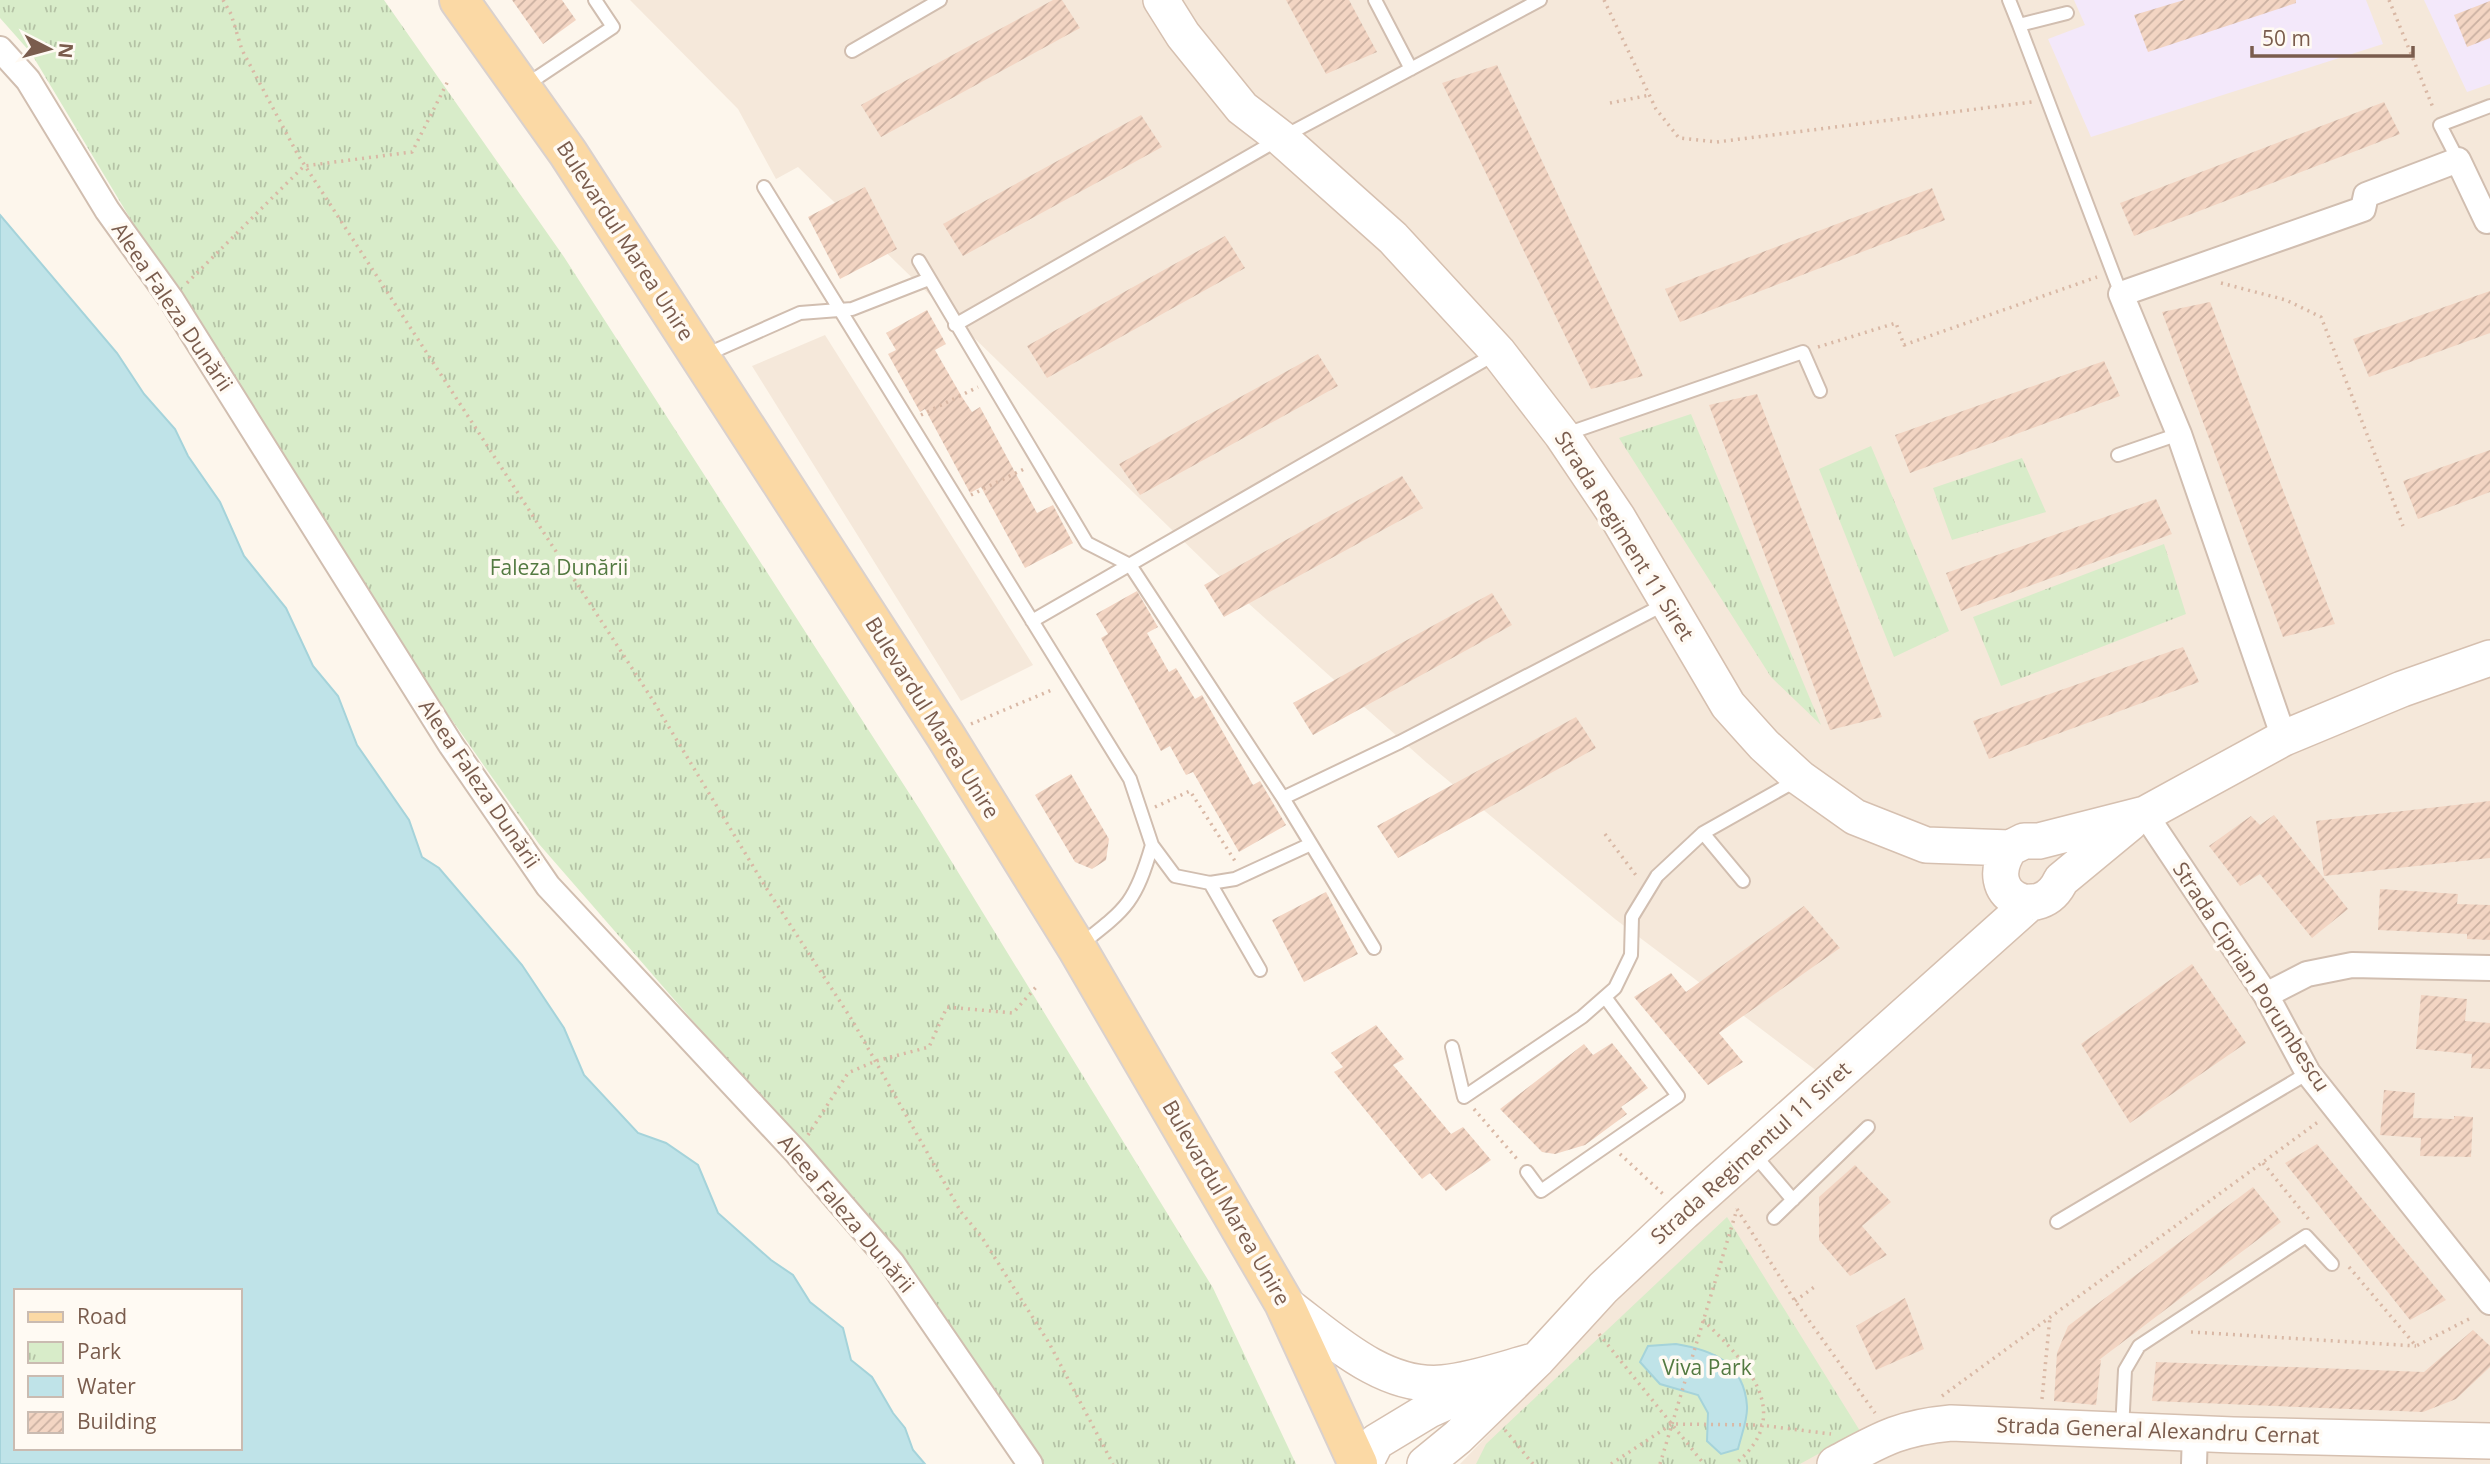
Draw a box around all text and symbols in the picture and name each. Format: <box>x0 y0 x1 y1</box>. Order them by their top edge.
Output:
north arrow <box>14 14 84 84</box>
scale bar <box>2252 14 2413 58</box>
text: 50 m <box>2262 24 2311 52</box>
text: N <box>52 42 80 60</box>
street label: Bulevardul Marea Unire <box>551 135 701 346</box>
street label: Aleea Faleza Dunării <box>106 217 240 396</box>
street label: Strada Regiment 11 Siret <box>1549 425 1701 645</box>
park label: Faleza Dunării <box>490 553 628 581</box>
street label: Bulevardul Marea Unire <box>859 611 1006 824</box>
street label: Aleea Faleza Dunării <box>413 694 547 873</box>
street label: Strada Ciprian Porumbescu <box>2167 856 2337 1097</box>
street label: Strada Regimentul 11 Siret <box>1644 1055 1856 1250</box>
street label: Bulevardul Marea Unire <box>1157 1095 1297 1310</box>
street label: Aleea Faleza Dunării <box>772 1129 921 1298</box>
legend <box>14 1289 242 1450</box>
text: Road <box>77 1302 127 1330</box>
text: Park <box>77 1337 121 1365</box>
park label: Viva Park <box>1662 1353 1752 1381</box>
text: Water <box>77 1372 136 1400</box>
text: Building <box>77 1407 156 1435</box>
street label: Strada General Alexandru Cernat <box>1996 1410 2320 1450</box>

